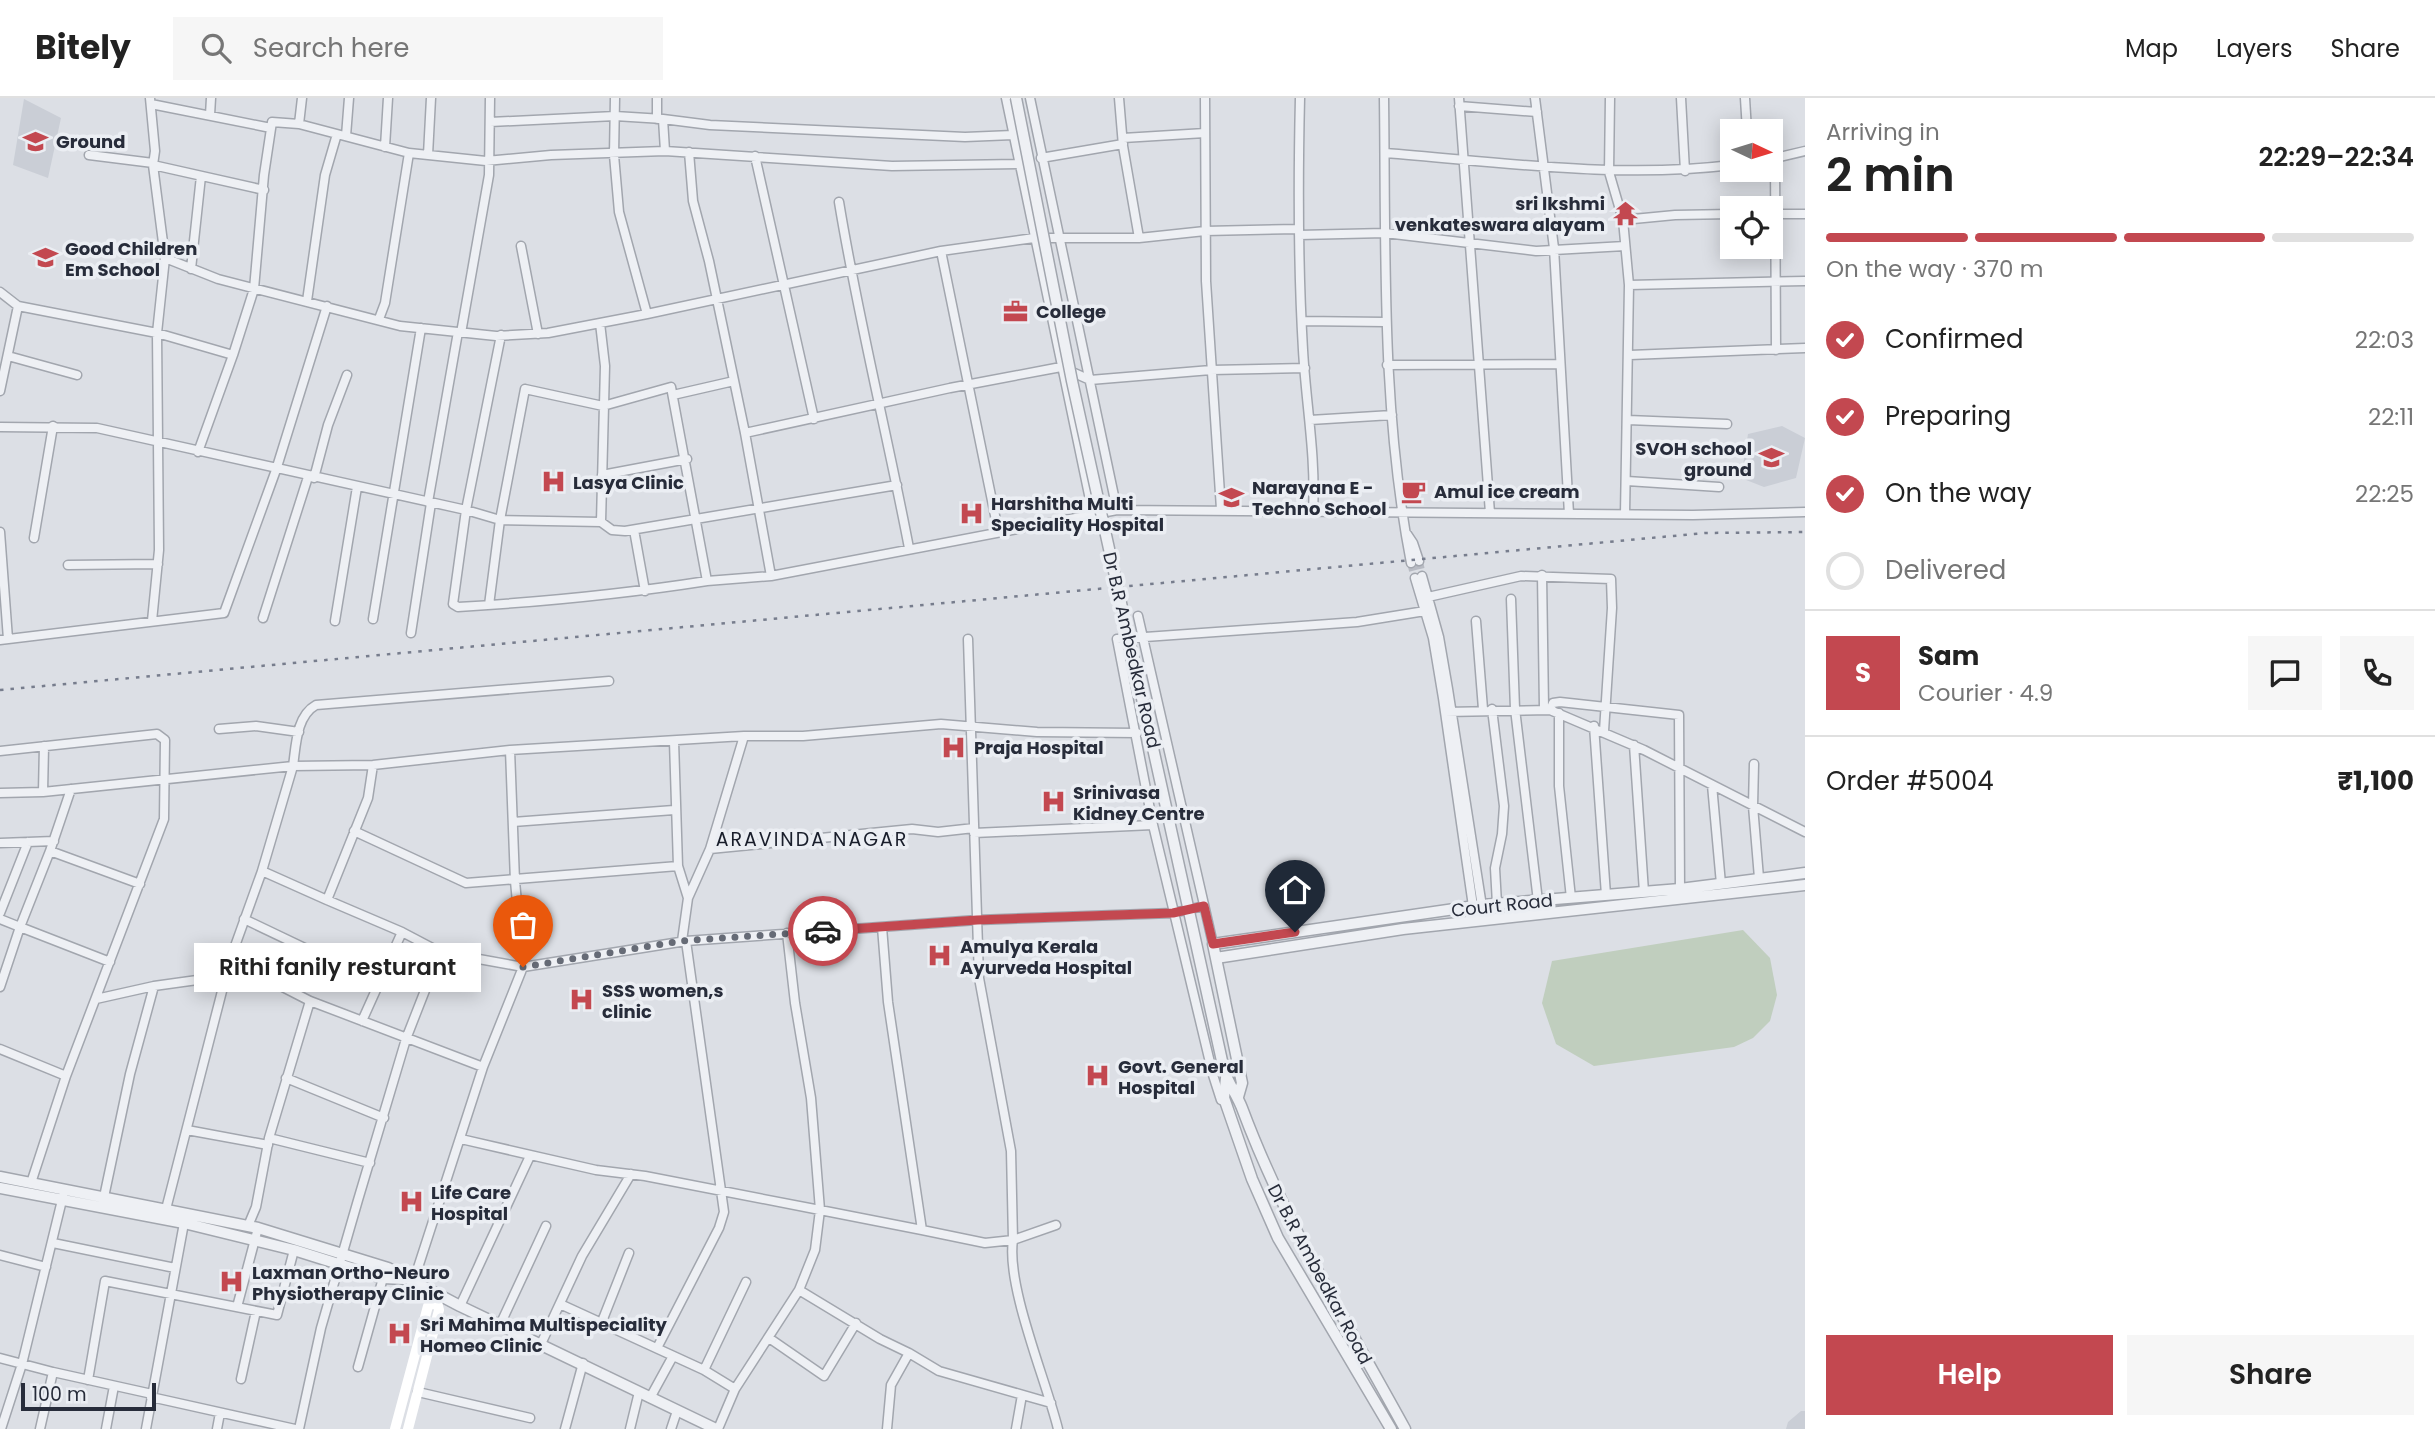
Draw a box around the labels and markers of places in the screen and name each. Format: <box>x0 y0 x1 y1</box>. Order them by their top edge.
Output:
school or university icon: Ground <box>22 127 50 155</box>
place label: Ground <box>56 129 125 154</box>
place label: sri lkshmi venkateswara alayam <box>1395 191 1605 237</box>
temple icon: sri lkshmi venkateswara alayam <box>1611 199 1639 227</box>
place label: Good Children Em School <box>65 236 197 282</box>
school or university icon: Good Children Em School <box>31 244 59 272</box>
office icon: College <box>1002 297 1030 325</box>
place label: College <box>1036 299 1106 324</box>
place label: SVOH school ground <box>1635 436 1752 482</box>
school or university icon: SVOH school ground <box>1758 444 1786 472</box>
hospital icon: Lasya Clinic <box>539 468 567 496</box>
place label: Lasya Clinic <box>573 470 684 495</box>
place label: Narayana E - Techno School <box>1252 475 1387 521</box>
cafe icon: Amul ice cream <box>1400 477 1428 505</box>
place label: Amul ice cream <box>1434 479 1580 504</box>
school or university icon: Narayana E - Techno School <box>1218 483 1246 511</box>
place label: Harshitha Multi Speciality Hospital <box>991 491 1164 537</box>
hospital icon: Harshitha Multi Speciality Hospital <box>957 499 985 527</box>
hospital icon: Praja Hospital <box>940 733 968 761</box>
place label: Praja Hospital <box>974 735 1104 760</box>
place label: Srinivasa Kidney Centre <box>1073 780 1205 826</box>
hospital icon: Srinivasa Kidney Centre <box>1039 788 1067 816</box>
pin <box>1265 860 1325 932</box>
pin <box>493 895 553 967</box>
place label: Amulya Kerala Ayurveda Hospital <box>960 934 1132 980</box>
callout: Rithi fanily resturant <box>194 942 481 992</box>
hospital icon: Amulya Kerala Ayurveda Hospital <box>926 942 954 970</box>
place label: SSS women,s clinic <box>602 978 724 1024</box>
hospital icon: SSS women,s clinic <box>568 986 596 1014</box>
place label: Govt. General Hospital <box>1118 1054 1244 1100</box>
hospital icon: Govt. General Hospital <box>1084 1062 1112 1090</box>
place label: Life Care Hospital <box>431 1180 511 1226</box>
hospital icon: Life Care Hospital <box>397 1188 425 1216</box>
place label: Laxman Ortho-Neuro Physiotherapy Clinic <box>252 1260 450 1306</box>
hospital icon: Laxman Ortho-Neuro Physiotherapy Clinic <box>218 1268 246 1296</box>
place label: Sri Mahima Multispeciality Homeo Clinic <box>420 1312 667 1358</box>
hospital icon: Sri Mahima Multispeciality Homeo Clinic <box>386 1320 414 1348</box>

